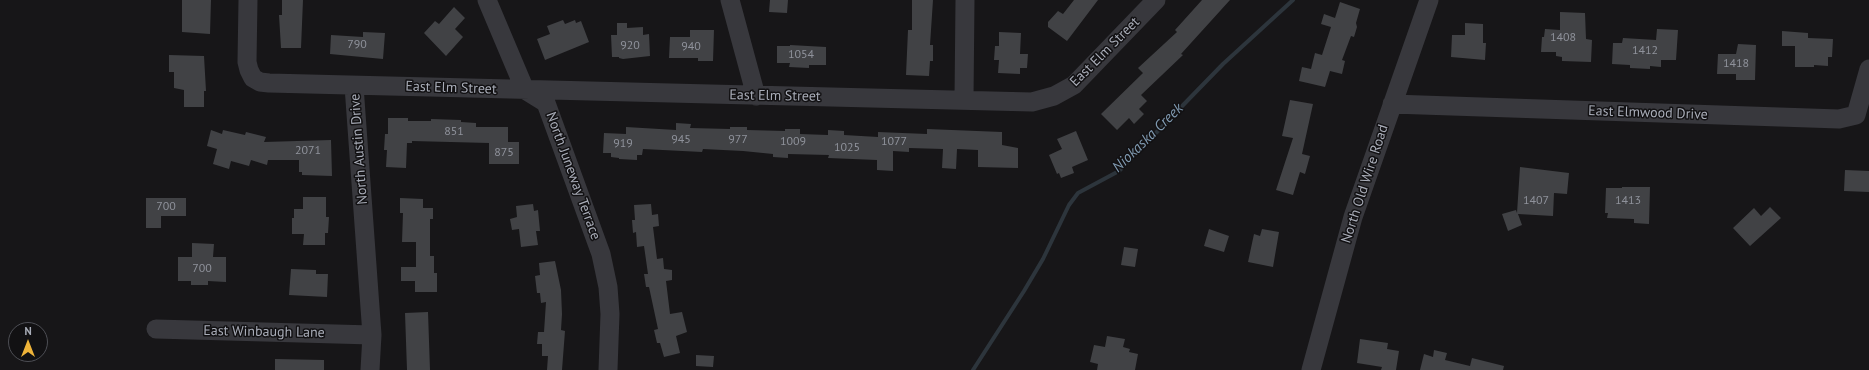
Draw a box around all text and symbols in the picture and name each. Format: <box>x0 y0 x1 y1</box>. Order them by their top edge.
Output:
street label: East Elm Street <box>1067 14 1143 90</box>
house number: 1408 <box>1550 31 1576 45</box>
house number: 790 <box>347 38 367 52</box>
house number: 920 <box>620 39 640 53</box>
house number: 940 <box>681 40 701 54</box>
house number: 1412 <box>1632 44 1658 58</box>
house number: 1054 <box>788 48 814 62</box>
house number: 1418 <box>1723 57 1749 71</box>
street label: East Elm Street <box>405 78 497 98</box>
street label: East Elm Street <box>729 87 821 105</box>
street label: North Austin Drive <box>347 93 371 205</box>
water label: Niokaska Creek <box>1109 100 1187 176</box>
street label: East Elmwood Drive <box>1588 103 1708 123</box>
street label: North Juneway Terrace <box>542 110 604 242</box>
street label: North Old Wire Road <box>1338 123 1392 245</box>
house number: 851 <box>444 125 464 139</box>
house number: 945 <box>671 133 691 147</box>
house number: 977 <box>728 133 748 147</box>
house number: 1009 <box>780 135 806 149</box>
house number: 1077 <box>881 135 907 149</box>
house number: 919 <box>613 137 633 151</box>
house number: 1025 <box>834 141 860 155</box>
house number: 2071 <box>295 144 321 158</box>
house number: 875 <box>494 146 514 160</box>
house number: 1407 <box>1523 194 1549 208</box>
house number: 1413 <box>1615 194 1641 208</box>
house number: 700 <box>156 200 176 214</box>
house number: 700 <box>192 262 212 276</box>
north arrow <box>8 322 48 362</box>
street label: East Winbaugh Lane <box>203 323 325 341</box>
text: N <box>24 324 32 338</box>

